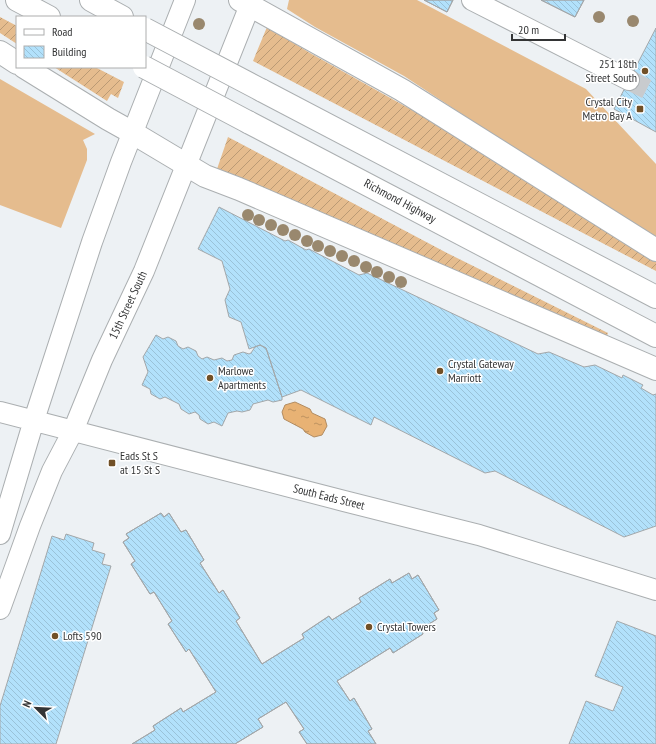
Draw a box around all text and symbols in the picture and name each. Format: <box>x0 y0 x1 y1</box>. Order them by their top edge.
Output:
legend <box>16 16 146 68</box>
scale bar <box>512 16 565 42</box>
text: 20 m <box>518 22 539 37</box>
text: Road <box>52 24 72 39</box>
text: Building <box>52 44 87 59</box>
place label: 251 18th Street South <box>586 56 637 85</box>
marker: 251 18th Street South <box>640 66 650 76</box>
place label: Crystal City Metro Bay A <box>583 94 632 123</box>
marker: Crystal City Metro Bay A <box>635 104 645 114</box>
street label: Richmond Highway <box>361 175 439 226</box>
street label: 15th Street South <box>105 268 150 341</box>
place label: Crystal Gateway Marriott <box>448 356 514 385</box>
place label: Marlowe Apartments <box>218 363 266 392</box>
marker: Crystal Gateway Marriott <box>435 366 445 376</box>
marker: Marlowe Apartments <box>205 373 215 383</box>
place label: Eads St S at 15 St S <box>120 448 160 477</box>
marker: Eads St S at 15 St S <box>107 458 117 468</box>
street label: South Eads Street <box>292 480 367 513</box>
place label: Crystal Towers <box>377 619 436 634</box>
marker: Crystal Towers <box>364 622 374 632</box>
place label: Lofts 590 <box>63 628 102 643</box>
marker: Lofts 590 <box>50 631 60 641</box>
north arrow <box>16 688 56 728</box>
text: N <box>19 698 34 709</box>

